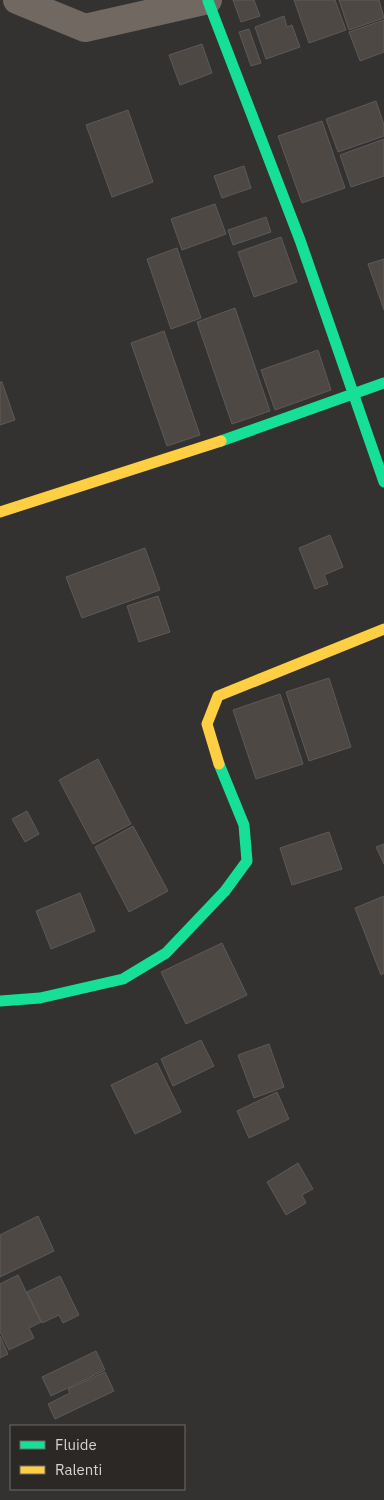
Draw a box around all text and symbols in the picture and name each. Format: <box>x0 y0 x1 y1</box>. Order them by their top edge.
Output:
legend <box>10 1425 185 1490</box>
text: Fluide <box>55 1435 97 1454</box>
text: Ralenti <box>55 1460 102 1479</box>

